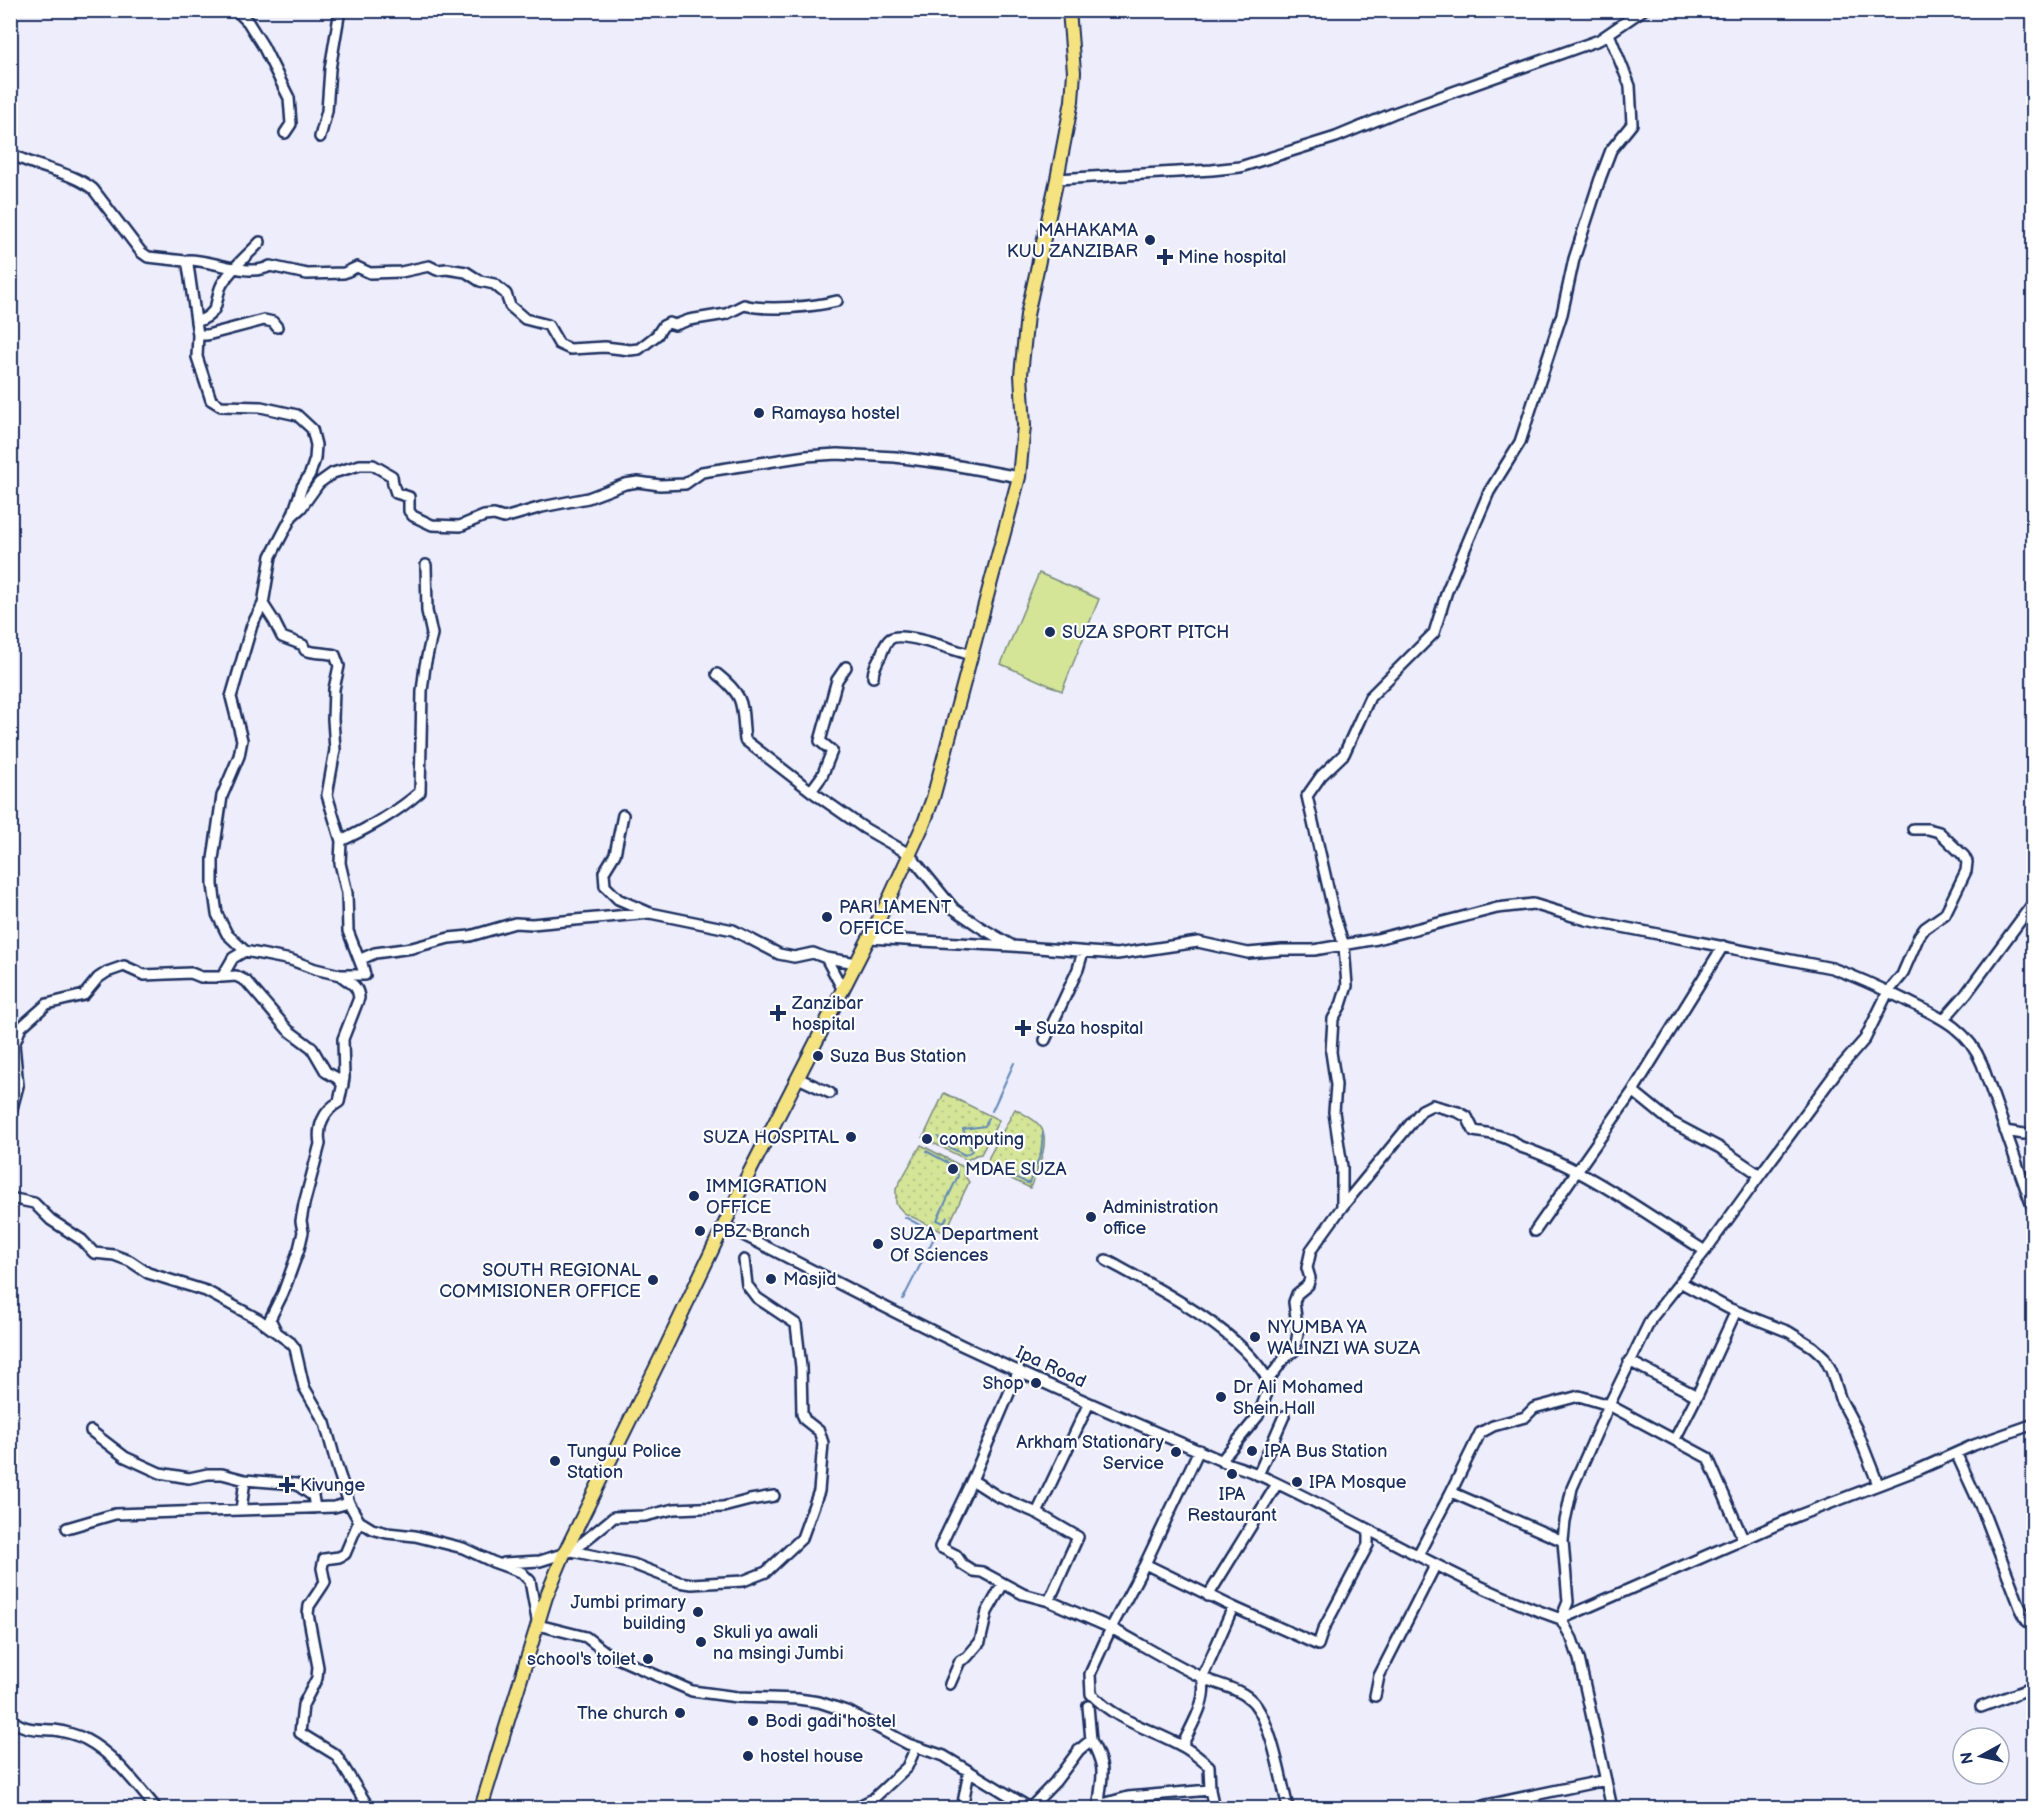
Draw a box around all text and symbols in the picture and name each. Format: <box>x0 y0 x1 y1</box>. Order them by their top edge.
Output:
place label: MAHAKAMA KUU ZANZIBAR <box>1007 220 1138 262</box>
marker: MAHAKAMA KUU ZANZIBAR <box>1143 233 1157 247</box>
place label: Mine hospital <box>1178 247 1286 268</box>
marker: Mine hospital <box>1156 248 1174 266</box>
place label: Ramaysa hostel <box>771 403 900 424</box>
marker: Ramaysa hostel <box>752 406 766 420</box>
place label: SUZA SPORT PITCH <box>1062 622 1230 643</box>
marker: SUZA SPORT PITCH <box>1043 625 1057 639</box>
place label: PARLIAMENT OFFICE <box>839 897 952 939</box>
marker: PARLIAMENT OFFICE <box>820 910 834 924</box>
place label: Zanzibar hospital <box>791 993 864 1035</box>
marker: Zanzibar hospital <box>769 1004 787 1022</box>
place label: Suza hospital <box>1036 1018 1143 1039</box>
marker: Suza hospital <box>1014 1019 1032 1037</box>
place label: Suza Bus Station <box>830 1046 966 1067</box>
marker: Suza Bus Station <box>811 1049 825 1063</box>
place label: SUZA HOSPITAL <box>703 1127 840 1148</box>
place label: computing <box>939 1129 1024 1150</box>
marker: SUZA HOSPITAL <box>844 1130 858 1144</box>
marker: computing <box>920 1132 934 1146</box>
place label: MDAE SUZA <box>965 1159 1067 1180</box>
marker: MDAE SUZA <box>946 1162 960 1176</box>
place label: IMMIGRATION OFFICE <box>706 1176 827 1218</box>
marker: IMMIGRATION OFFICE <box>687 1189 701 1203</box>
place label: Administration office <box>1103 1197 1218 1239</box>
marker: Administration office <box>1084 1210 1098 1224</box>
place label: PBZ Branch <box>712 1221 810 1242</box>
marker: PBZ Branch <box>693 1224 707 1238</box>
place label: SUZA Department Of Sciences <box>890 1224 1039 1266</box>
marker: SUZA Department Of Sciences <box>871 1237 885 1251</box>
place label: SOUTH REGIONAL COMMISIONER OFFICE <box>439 1260 642 1302</box>
place label: Masjid <box>783 1269 836 1290</box>
marker: Masjid <box>764 1272 778 1286</box>
marker: SOUTH REGIONAL COMMISIONER OFFICE <box>646 1273 660 1287</box>
place label: NYUMBA YA WALINZI WA SUZA <box>1267 1317 1420 1359</box>
marker: NYUMBA YA WALINZI WA SUZA <box>1248 1330 1262 1344</box>
street label: Ipa Road <box>1013 1342 1089 1392</box>
place label: Shop <box>982 1373 1024 1394</box>
marker: Shop <box>1029 1376 1043 1390</box>
place label: Dr Ali Mohamed Shein Hall <box>1233 1377 1363 1419</box>
marker: Dr Ali Mohamed Shein Hall <box>1214 1390 1228 1404</box>
place label: Arkham Stationary Service <box>1016 1432 1165 1474</box>
place label: Tunguu Police Station <box>567 1441 682 1483</box>
place label: IPA Bus Station <box>1264 1441 1388 1462</box>
marker: IPA Bus Station <box>1245 1444 1259 1458</box>
marker: Arkham Stationary Service <box>1169 1445 1183 1459</box>
marker: Tunguu Police Station <box>548 1454 562 1468</box>
marker: IPA Restaurant <box>1225 1467 1239 1481</box>
place label: IPA Mosque <box>1309 1472 1407 1493</box>
place label: Kivunge <box>300 1475 365 1496</box>
marker: IPA Mosque <box>1290 1475 1304 1489</box>
marker: Kivunge <box>278 1476 296 1494</box>
place label: IPA Restaurant <box>1187 1484 1277 1526</box>
place label: Jumbi primary building <box>571 1592 687 1634</box>
marker: Jumbi primary building <box>691 1605 705 1619</box>
place label: Skuli ya awali na msingi Jumbi <box>713 1622 844 1664</box>
marker: Skuli ya awali na msingi Jumbi <box>694 1635 708 1649</box>
place label: school's toilet <box>527 1649 636 1670</box>
marker: school's toilet <box>641 1652 655 1666</box>
place label: The church <box>577 1703 668 1724</box>
marker: The church <box>673 1706 687 1720</box>
place label: Bodi gadi hostel <box>765 1711 896 1732</box>
marker: Bodi gadi hostel <box>746 1714 760 1728</box>
north arrow <box>1951 1726 2011 1786</box>
place label: hostel house <box>760 1746 864 1767</box>
marker: hostel house <box>741 1749 755 1763</box>
text: N <box>1957 1751 1978 1765</box>

